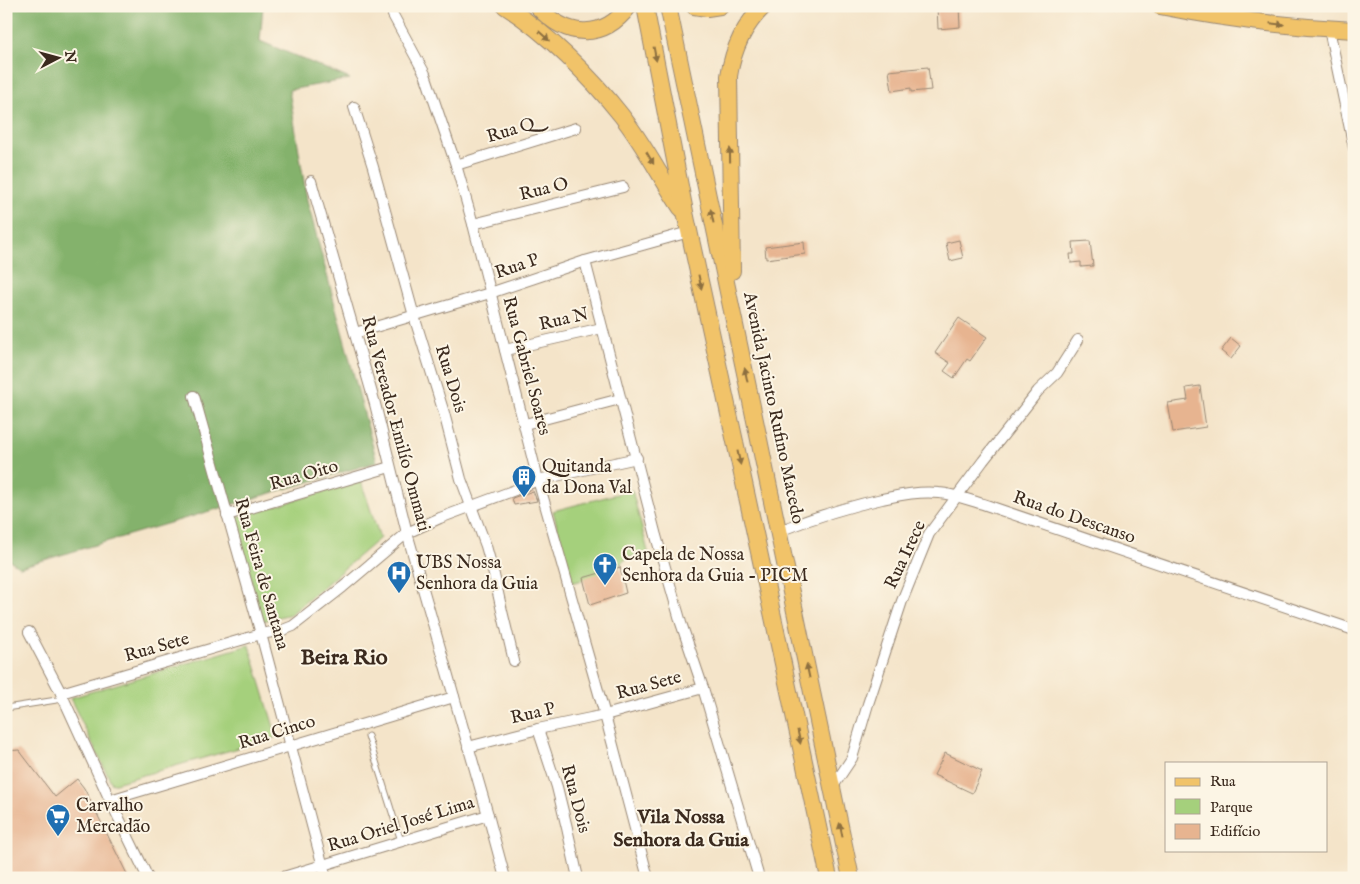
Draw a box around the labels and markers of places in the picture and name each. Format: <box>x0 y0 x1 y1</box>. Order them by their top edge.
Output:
place label: Quitanda da Dona Val <box>542 456 632 500</box>
building icon: Quitanda da Dona Val <box>511 464 537 498</box>
place label: Capela de Nossa Senhora da Guia - PICM <box>622 544 808 588</box>
place label: UBS Nossa Senhora da Guia <box>416 552 538 596</box>
church icon: Capela de Nossa Senhora da Guia - PICM <box>592 552 618 586</box>
hospital icon: UBS Nossa Senhora da Guia <box>386 560 412 594</box>
place label: Carvalho Mercadão <box>76 795 151 839</box>
supermarket icon: Carvalho Mercadão <box>45 803 71 837</box>

